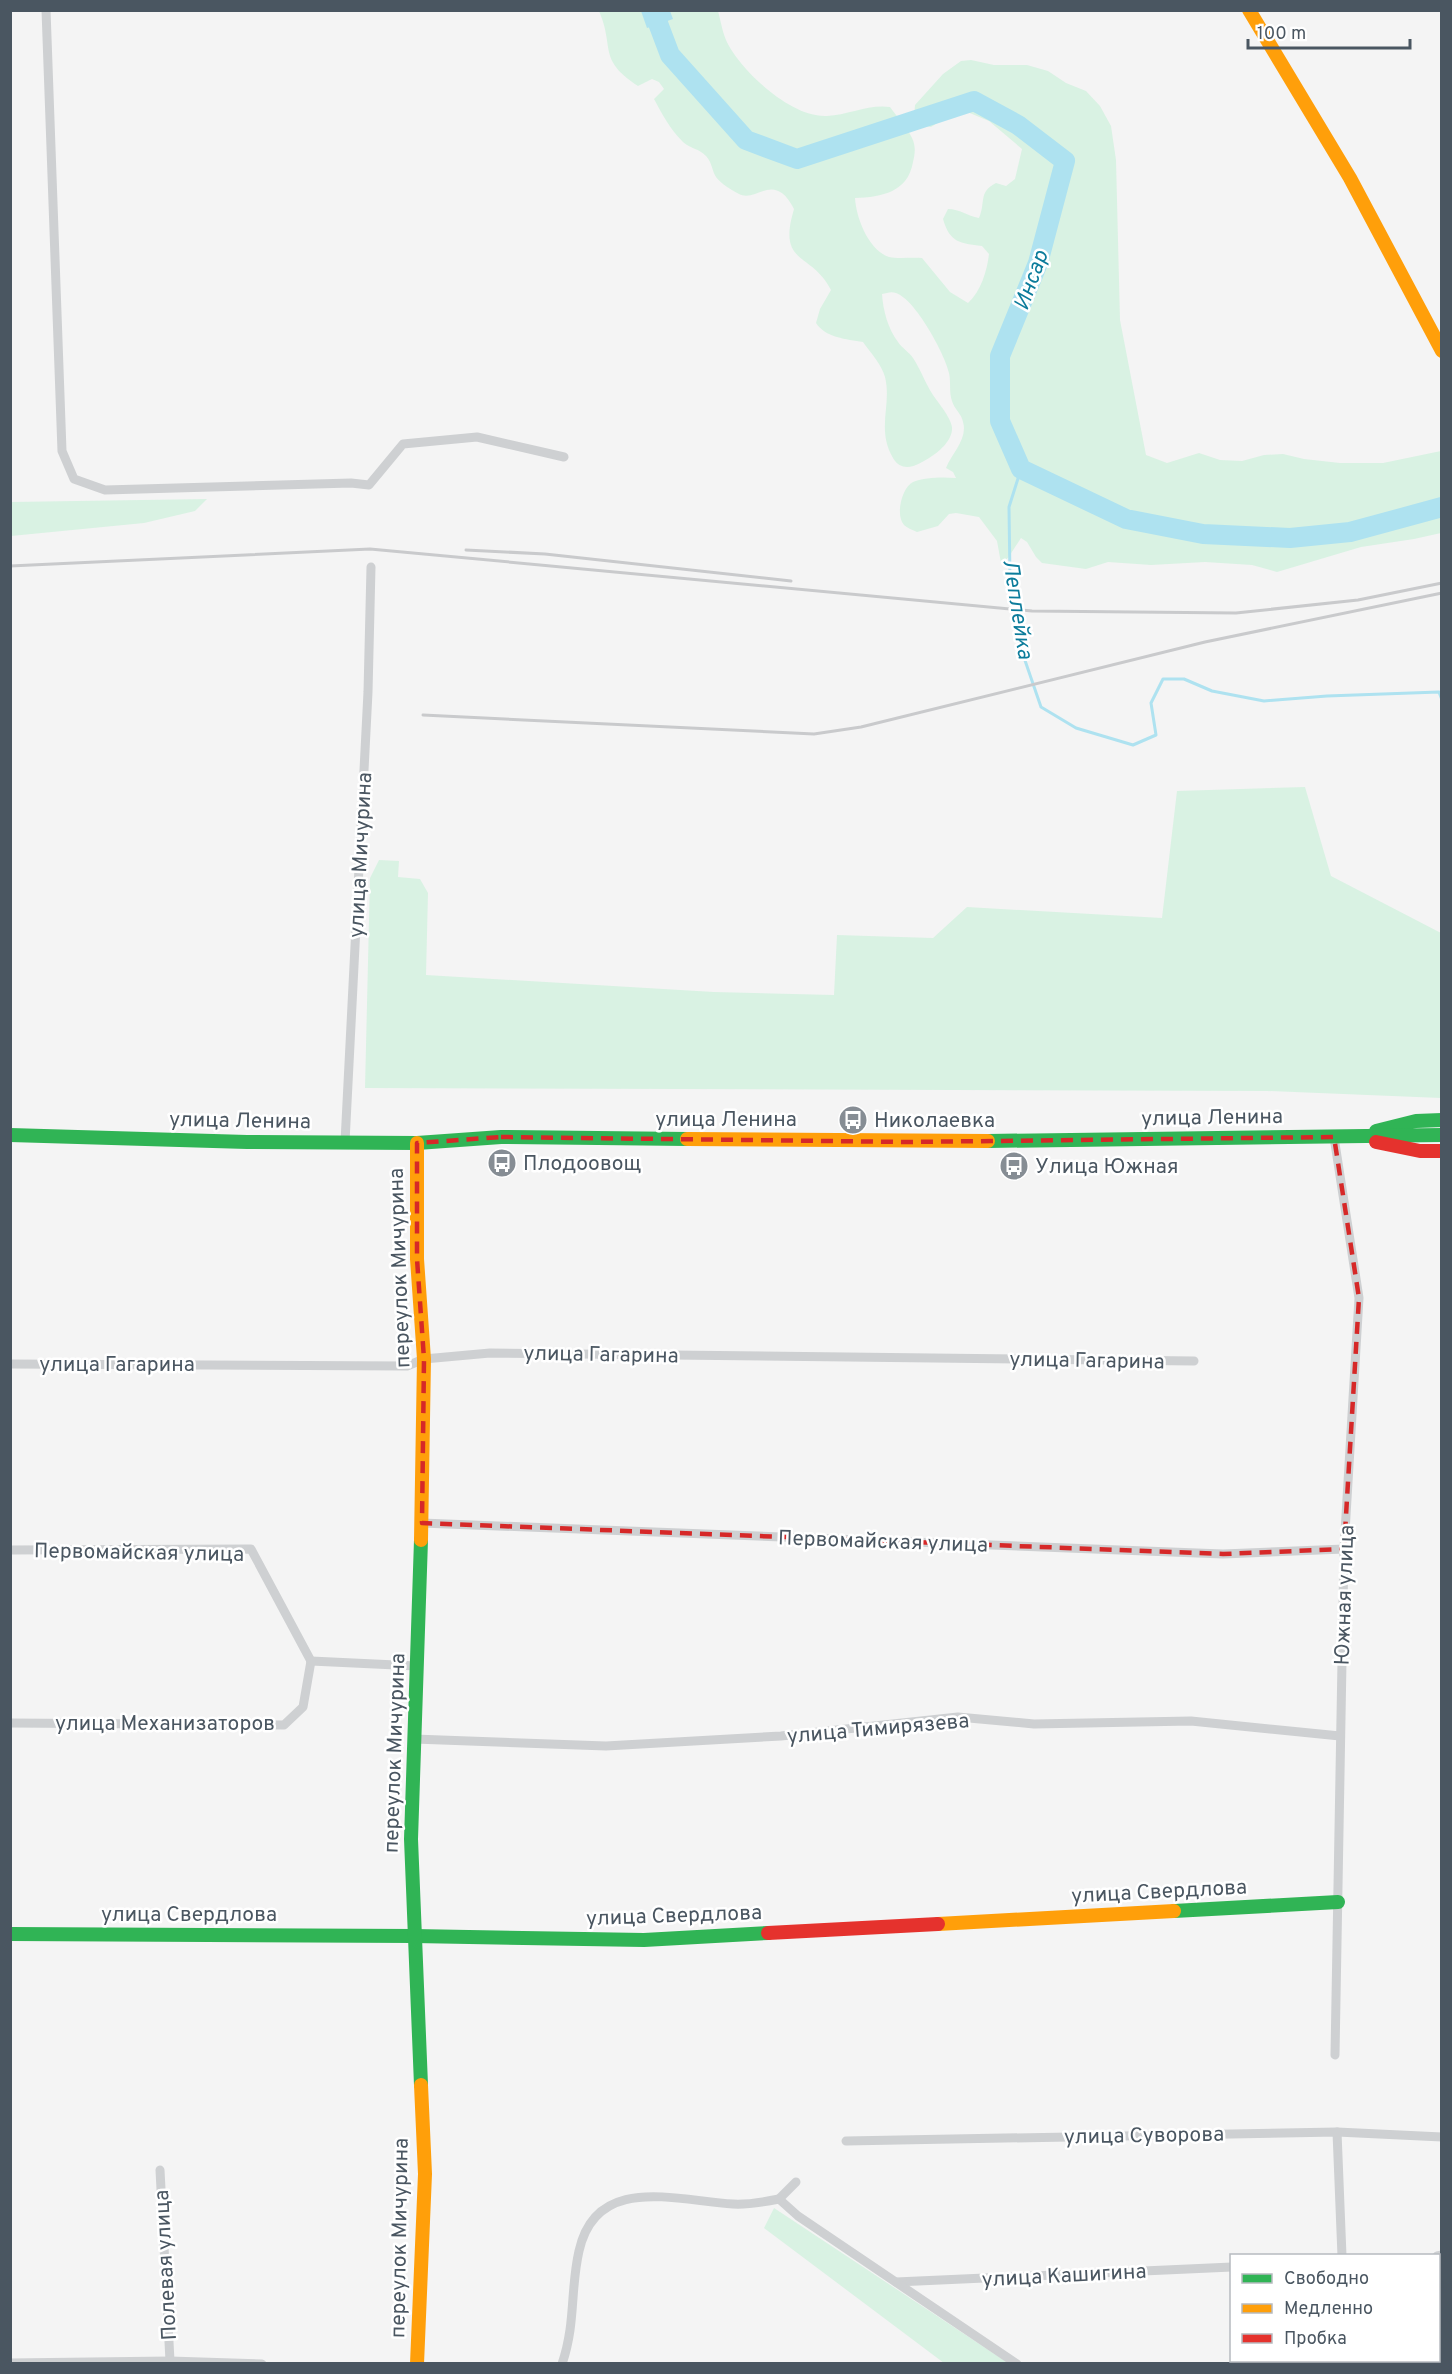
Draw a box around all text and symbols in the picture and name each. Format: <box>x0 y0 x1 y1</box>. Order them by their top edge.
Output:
scale bar <box>1248 12 1410 50</box>
text: 100 m <box>1257 23 1306 46</box>
water label: Инсар <box>1009 246 1056 314</box>
water label: Леплейка <box>995 558 1038 662</box>
street label: улица Мичурина <box>344 771 379 939</box>
bus stop icon: Николаевка <box>837 1104 869 1136</box>
street label: улица Ленина <box>1141 1104 1283 1133</box>
street label: улица Ленина <box>169 1107 311 1136</box>
street label: улица Ленина <box>655 1107 797 1134</box>
place label: Николаевка <box>874 1108 995 1135</box>
bus stop icon: Плодоовощ <box>486 1147 518 1179</box>
bus stop icon: Улица Южная <box>998 1150 1030 1182</box>
place label: Плодоовощ <box>523 1151 642 1178</box>
place label: Улица Южная <box>1035 1154 1179 1181</box>
street label: переулок Мичурина <box>384 1167 417 1368</box>
street label: улица Гагарина <box>523 1341 679 1370</box>
street label: улица Гагарина <box>1009 1347 1165 1376</box>
street label: улица Гагарина <box>39 1352 195 1379</box>
street label: Южная улица <box>1330 1524 1361 1666</box>
street label: Первомайская улица <box>777 1525 988 1560</box>
street label: Первомайская улица <box>34 1538 244 1569</box>
street label: переулок Мичурина <box>379 1653 412 1854</box>
street label: улица Тимирязева <box>786 1708 971 1751</box>
street label: улица Механизаторов <box>55 1711 275 1738</box>
street label: улица Свердлова <box>1070 1874 1248 1911</box>
street label: улица Свердлова <box>586 1900 763 1933</box>
street label: улица Свердлова <box>101 1902 277 1929</box>
street label: улица Суворова <box>1064 2122 1224 2151</box>
street label: переулок Мичурина <box>385 2138 416 2338</box>
street label: Полевая улица <box>149 2189 184 2341</box>
legend <box>1230 2254 1440 2362</box>
street label: улица Кашигина <box>981 2259 1147 2294</box>
text: Свободно <box>1284 2268 1369 2291</box>
text: Медленно <box>1284 2298 1373 2321</box>
text: Пробка <box>1284 2328 1347 2351</box>

